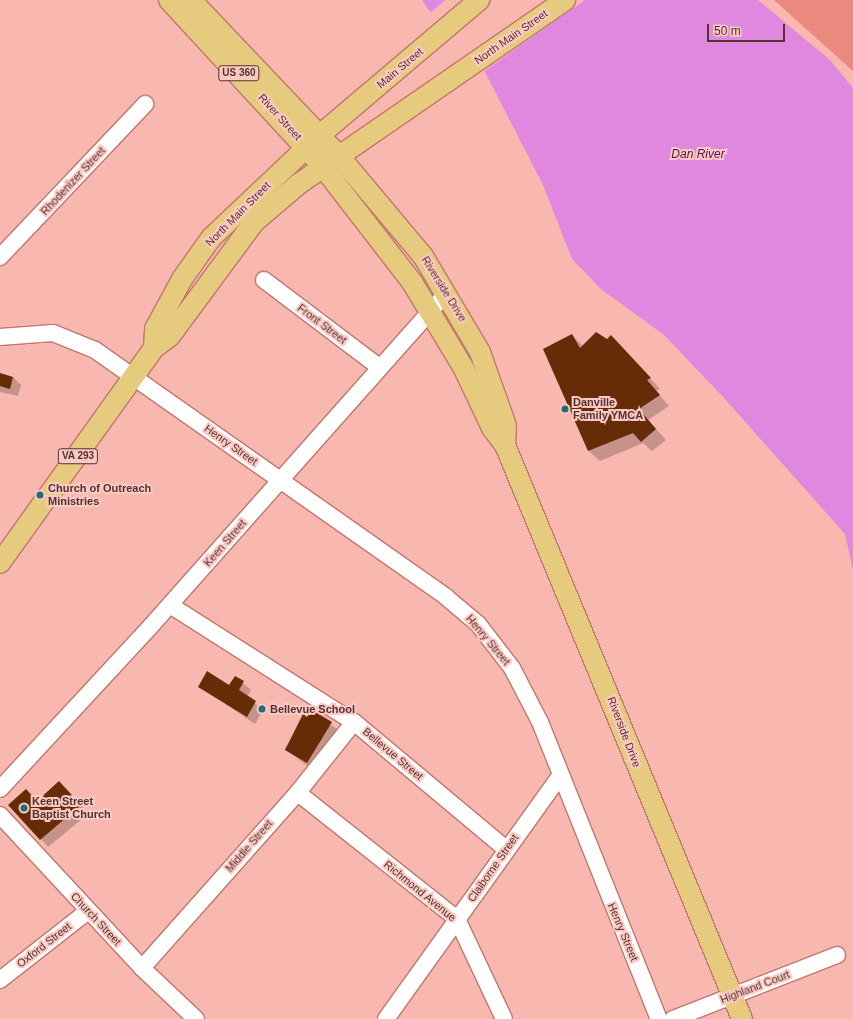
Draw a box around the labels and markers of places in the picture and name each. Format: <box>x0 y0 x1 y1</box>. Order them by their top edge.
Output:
place label: Danville Family YMCA <box>573 396 643 422</box>
marker: Danville Family YMCA <box>560 404 570 414</box>
place label: Church of Outreach Ministries <box>48 482 151 508</box>
marker: Church of Outreach Ministries <box>35 490 45 500</box>
place label: Bellevue School <box>270 702 355 716</box>
marker: Bellevue School <box>257 704 267 714</box>
place label: Keen Street Baptist Church <box>32 795 111 821</box>
marker: Keen Street Baptist Church <box>19 803 29 813</box>

